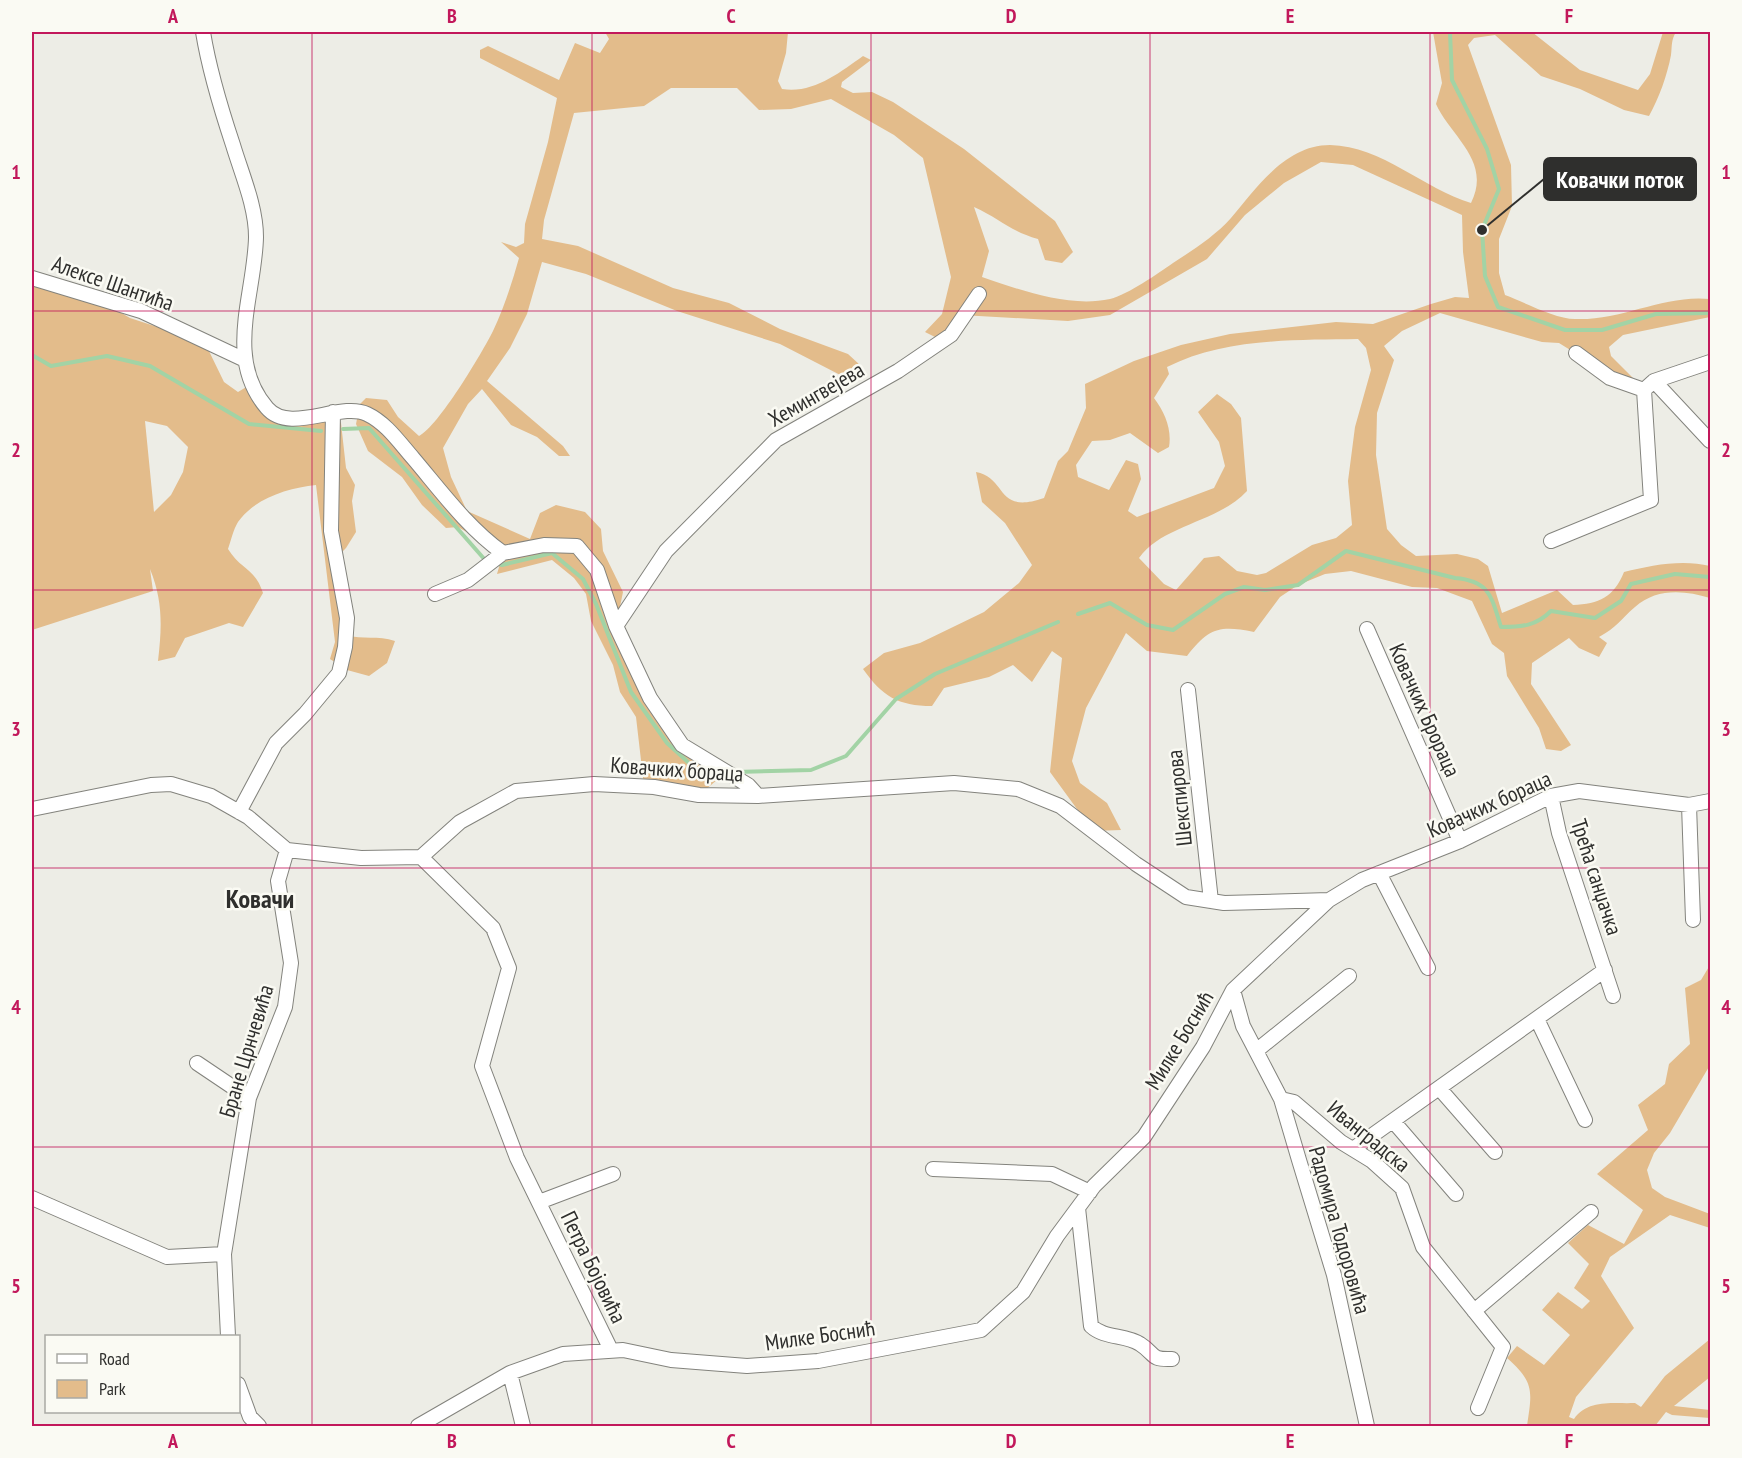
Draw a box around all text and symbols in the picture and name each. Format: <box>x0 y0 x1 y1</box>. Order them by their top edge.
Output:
text: A <box>167 3 179 29</box>
text: B <box>447 3 457 29</box>
text: C <box>726 3 736 29</box>
text: D <box>1006 3 1017 29</box>
text: E <box>1286 3 1294 29</box>
text: F <box>1565 3 1573 29</box>
callout: Ковачки поток <box>1544 158 1696 200</box>
text: 1 <box>11 159 21 185</box>
text: 1 <box>1721 159 1731 185</box>
text: Ковачки поток <box>1556 164 1684 195</box>
street label: Алексе Шантића <box>48 249 178 317</box>
street label: Хемингвејева <box>763 355 869 433</box>
text: 2 <box>11 437 21 463</box>
text: 2 <box>1721 437 1731 463</box>
street label: Ковачких Брораца <box>1383 639 1467 781</box>
text: 3 <box>11 716 21 742</box>
text: 3 <box>1721 716 1731 742</box>
street label: Шекспирова <box>1160 749 1198 847</box>
street label: Ковачких бораца <box>610 750 744 788</box>
street label: Ковачких бораца <box>1423 764 1555 844</box>
street label: Трећа санџачка <box>1565 816 1629 938</box>
district label: Ковачи <box>226 882 294 915</box>
street label: Бране Црнчевића <box>212 981 280 1121</box>
street label: Милке Боснић <box>1138 985 1220 1095</box>
text: 4 <box>11 994 21 1020</box>
text: 4 <box>1721 994 1731 1020</box>
street label: Иванградска <box>1322 1094 1416 1178</box>
street label: Радомира Тодоровића <box>1303 1143 1377 1317</box>
street label: Петра Бојовића <box>555 1206 633 1328</box>
text: 5 <box>11 1273 21 1299</box>
text: 5 <box>1721 1273 1731 1299</box>
street label: Милке Боснић <box>763 1313 877 1357</box>
legend <box>45 1335 240 1413</box>
text: Road <box>99 1347 130 1370</box>
text: Park <box>99 1377 126 1400</box>
text: A <box>167 1428 179 1454</box>
text: B <box>447 1428 457 1454</box>
text: C <box>726 1428 736 1454</box>
text: D <box>1006 1428 1017 1454</box>
text: E <box>1286 1428 1294 1454</box>
text: F <box>1565 1428 1573 1454</box>

